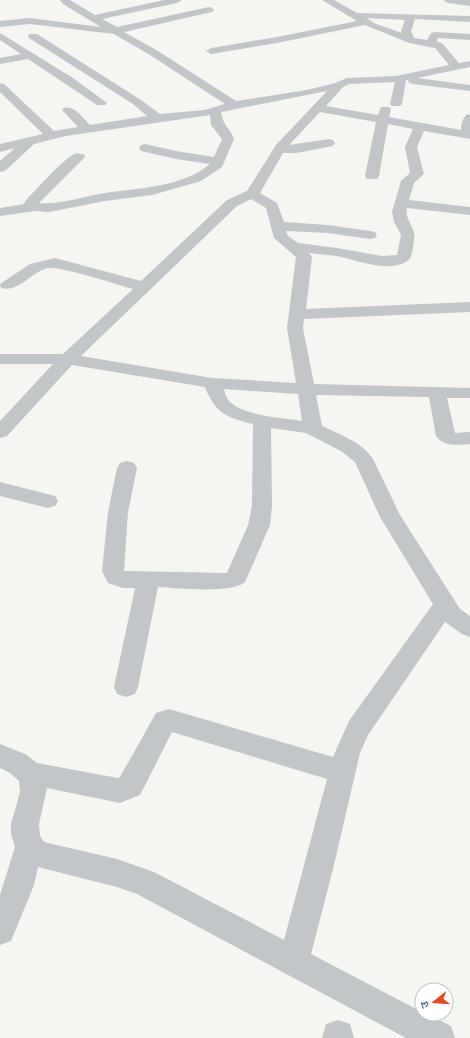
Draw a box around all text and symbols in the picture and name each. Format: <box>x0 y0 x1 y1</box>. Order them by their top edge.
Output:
north arrow <box>414 982 454 1022</box>
text: उ <box>417 999 432 1010</box>

